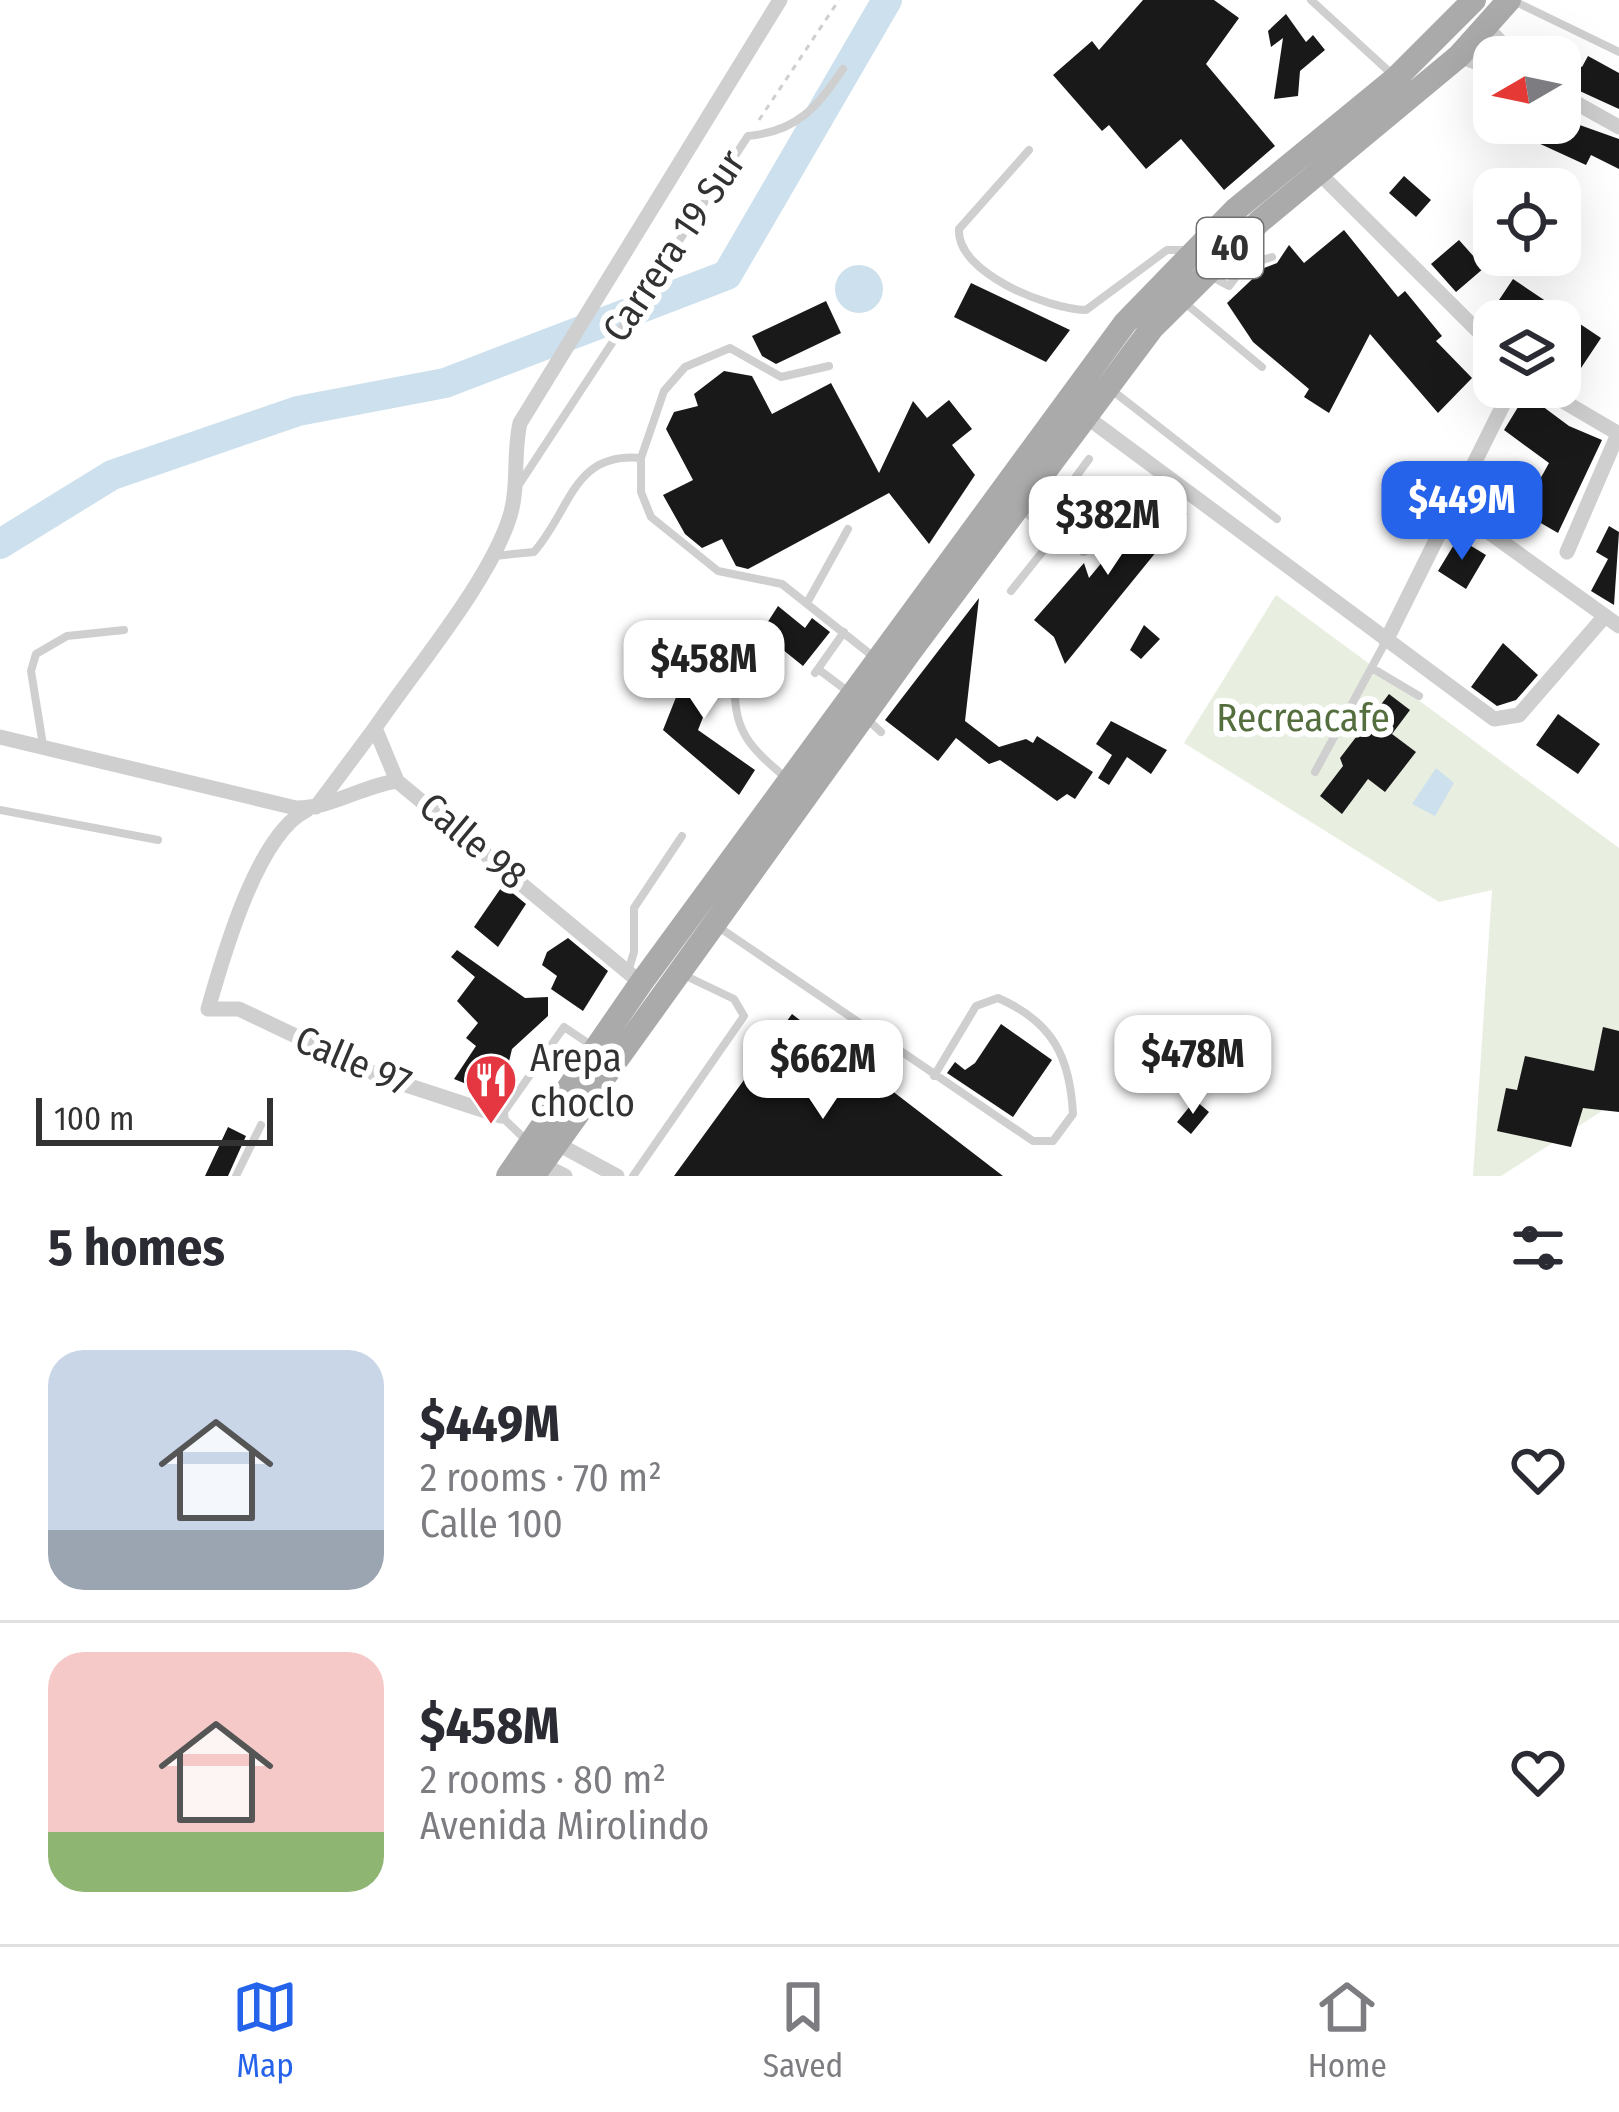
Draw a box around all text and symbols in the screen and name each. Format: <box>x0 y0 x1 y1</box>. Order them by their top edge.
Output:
north arrow <box>1473 36 1581 144</box>
map controls <box>1473 36 1581 408</box>
street label: Carrera 19 Sur <box>593 141 755 351</box>
button: locate <box>1473 168 1581 276</box>
road number: 40 <box>1197 218 1263 278</box>
button: layers <box>1473 300 1581 408</box>
pin: $449M <box>1378 461 1546 563</box>
pin: $382M <box>1024 476 1192 578</box>
text: $449M <box>1408 477 1516 523</box>
text: $382M <box>1056 492 1160 538</box>
pin: $458M <box>620 620 788 722</box>
text: $458M <box>651 636 757 682</box>
park label: Recreacafe <box>1216 695 1390 741</box>
street label: Calle 98 <box>410 783 536 899</box>
pin: $478M <box>1109 1015 1277 1117</box>
street label: Calle 97 <box>288 1016 418 1106</box>
pin: $662M <box>739 1020 907 1122</box>
text: $478M <box>1141 1031 1245 1077</box>
place label: Arepa choclo <box>530 1035 635 1126</box>
text: $662M <box>770 1036 876 1082</box>
restaurant icon: Arepa choclo <box>463 1052 519 1126</box>
scale bar <box>36 1092 273 1145</box>
text: 100 m <box>54 1099 134 1139</box>
icon: filters <box>1505 1215 1571 1281</box>
text: 5 homes <box>48 1217 225 1279</box>
text: $449M <box>420 1393 560 1455</box>
icon: home <box>144 1398 288 1542</box>
icon: heart <box>1505 1437 1571 1503</box>
text: 2 rooms · 70 m² <box>420 1455 662 1501</box>
text: Calle 100 <box>420 1501 563 1547</box>
text: $458M <box>420 1695 560 1757</box>
icon: home <box>144 1700 288 1844</box>
icon: heart <box>1505 1739 1571 1805</box>
text: 2 rooms · 80 m² <box>420 1757 666 1803</box>
text: Avenida Mirolindo <box>420 1803 709 1849</box>
tab: Map <box>232 1974 298 2086</box>
tab: Saved <box>763 1974 843 2086</box>
tab: Home <box>1308 1974 1387 2086</box>

